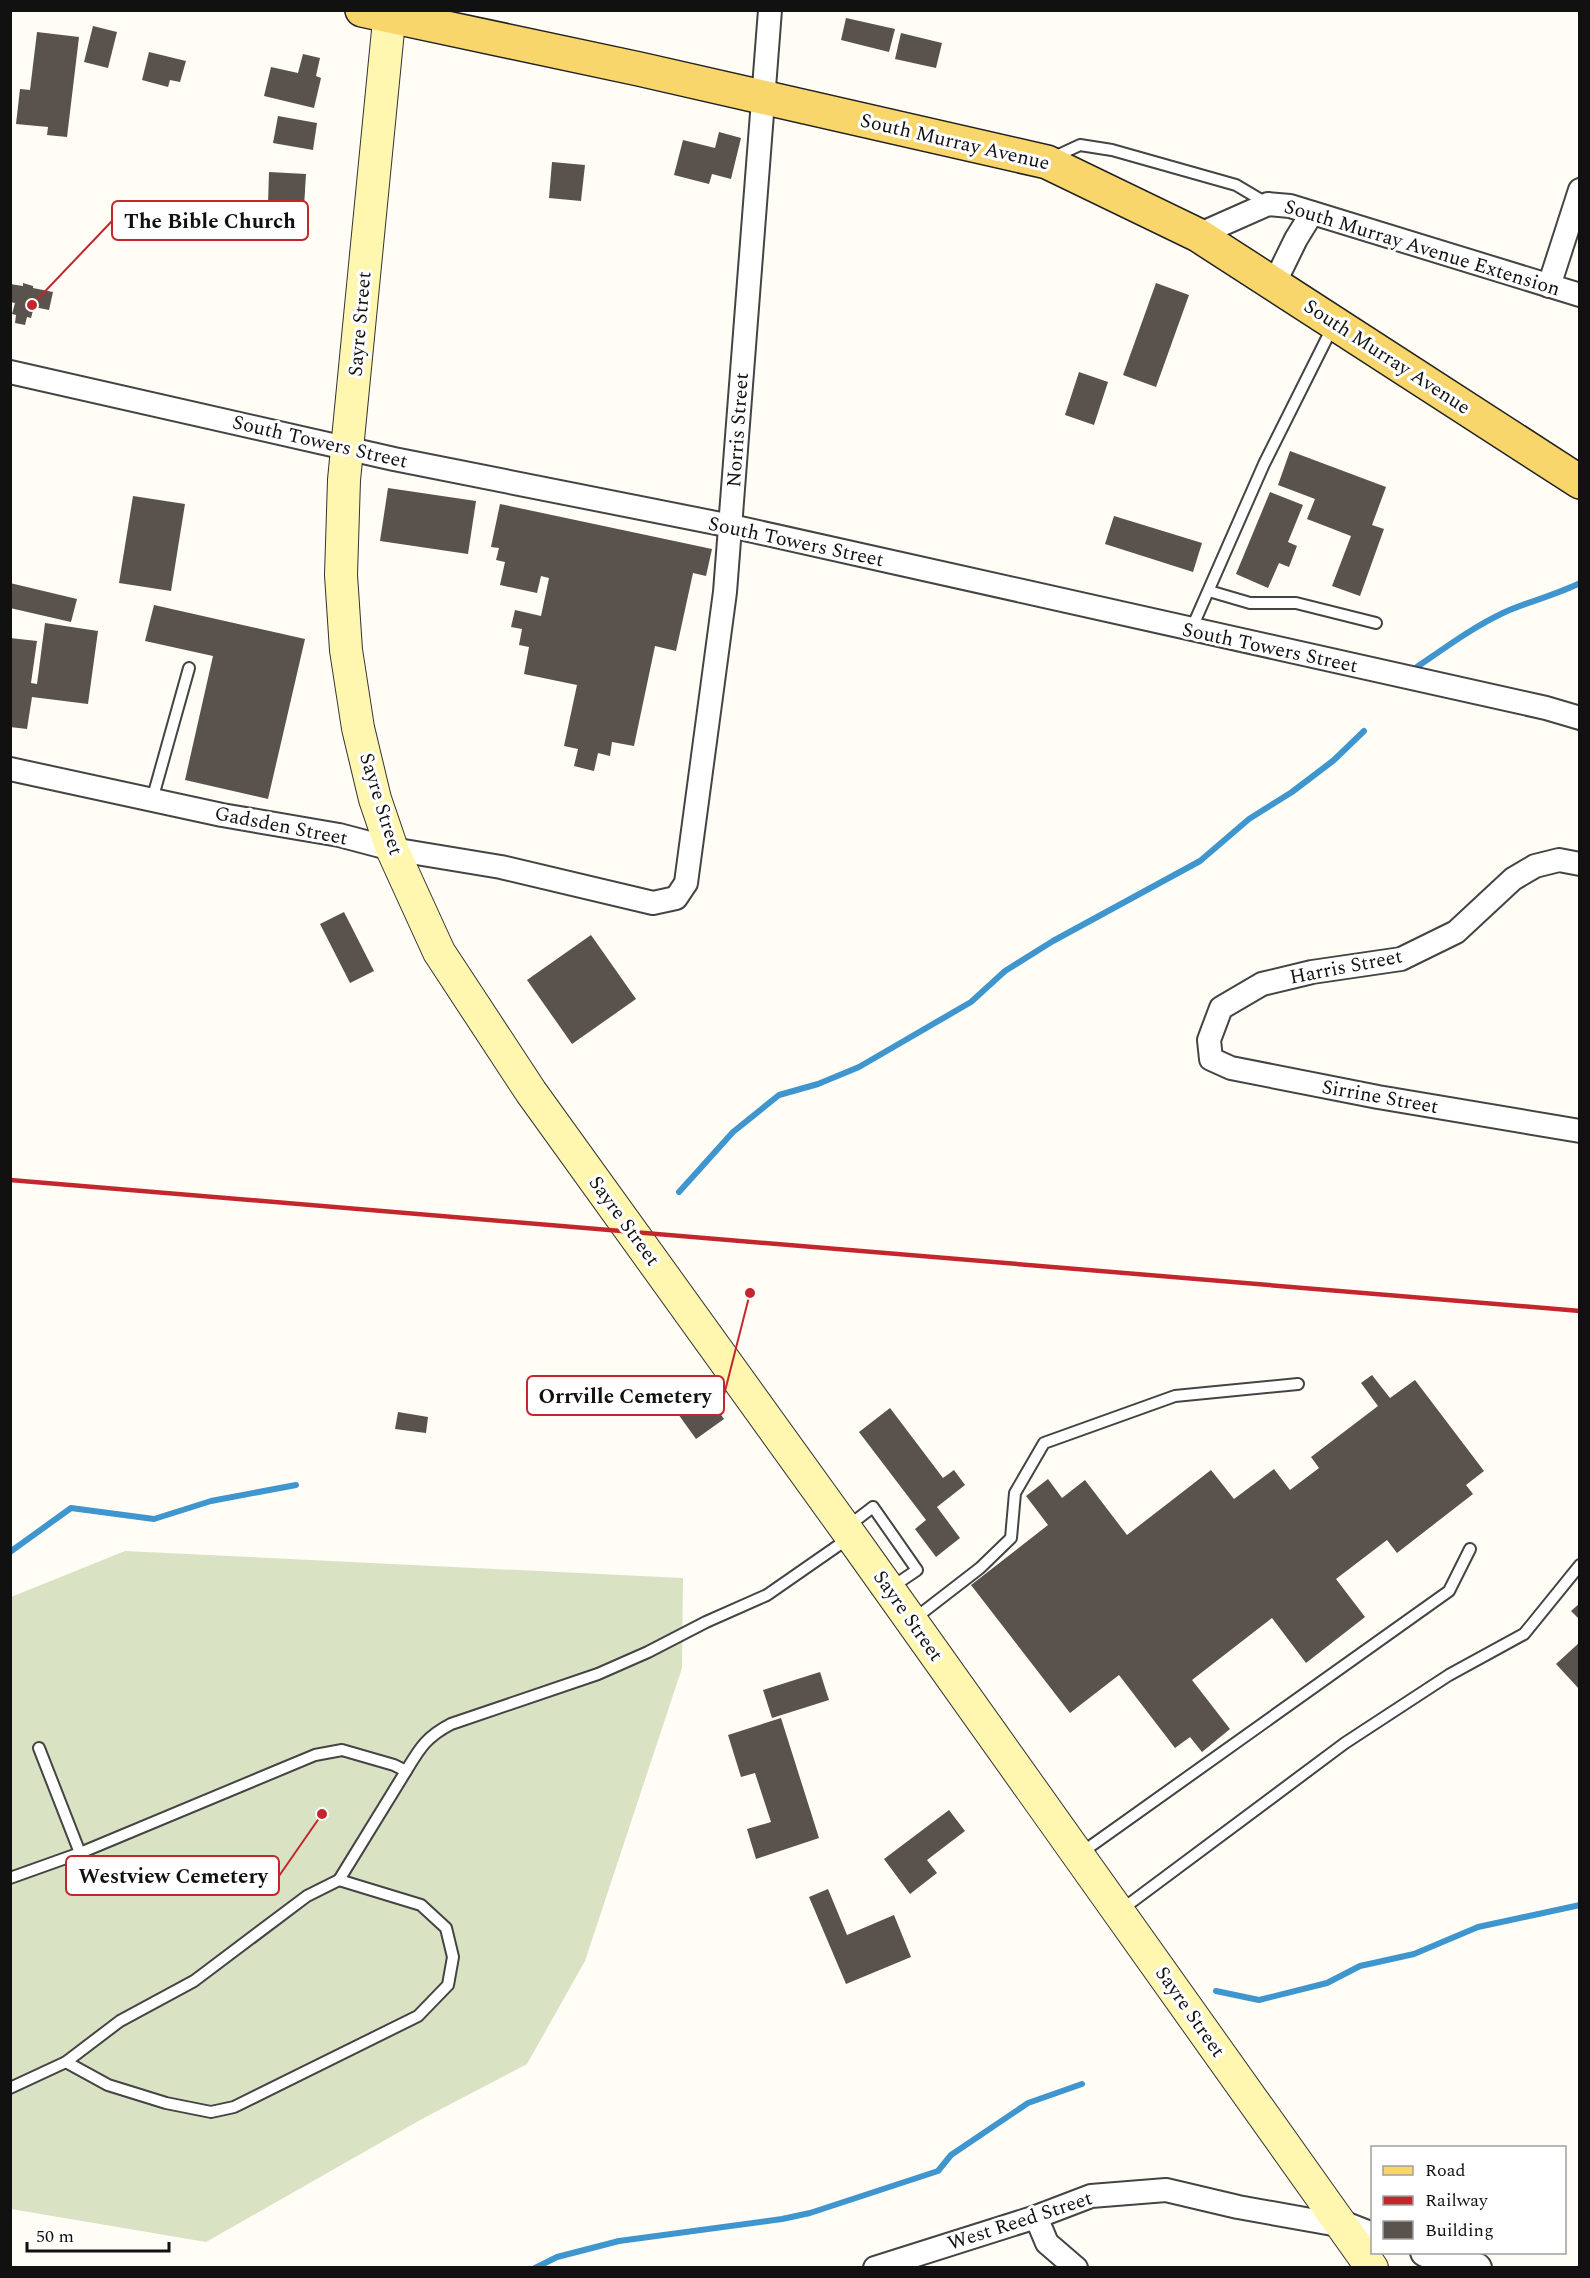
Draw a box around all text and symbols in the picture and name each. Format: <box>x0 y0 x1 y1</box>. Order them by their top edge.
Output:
street label: South Murray Avenue <box>857 106 1053 178</box>
street label: South Murray Avenue Extension <box>1280 192 1564 304</box>
callout: The Bible Church <box>112 201 308 240</box>
text: The Bible Church <box>124 206 296 238</box>
street label: Sayre Street <box>340 270 380 378</box>
street label: South Murray Avenue <box>1298 292 1476 422</box>
street label: Norris Street <box>719 372 757 488</box>
street label: South Towers Street <box>229 407 411 477</box>
street label: South Towers Street <box>705 509 887 575</box>
street label: South Towers Street <box>1179 615 1361 681</box>
street label: Sayre Street <box>351 749 411 859</box>
street label: Gadsden Street <box>212 798 350 854</box>
street label: Harris Street <box>1287 941 1405 993</box>
street label: Sirrine Street <box>1319 1072 1441 1122</box>
street label: Sayre Street <box>581 1170 667 1272</box>
callout: Orrville Cemetery <box>527 1376 724 1415</box>
text: Orrville Cemetery <box>538 1381 713 1413</box>
street label: Sayre Street <box>865 1564 951 1668</box>
callout: Westview Cemetery <box>66 1856 279 1895</box>
text: Westview Cemetery <box>78 1861 269 1893</box>
street label: Sayre Street <box>1147 1960 1233 2064</box>
legend <box>1371 2146 1566 2254</box>
text: Road <box>1425 2157 1466 2184</box>
street label: West Reed Street <box>944 2183 1096 2259</box>
text: Railway <box>1425 2187 1489 2214</box>
scale bar <box>27 2215 170 2253</box>
text: Building <box>1425 2217 1494 2244</box>
text: 50 m <box>36 2223 74 2250</box>

